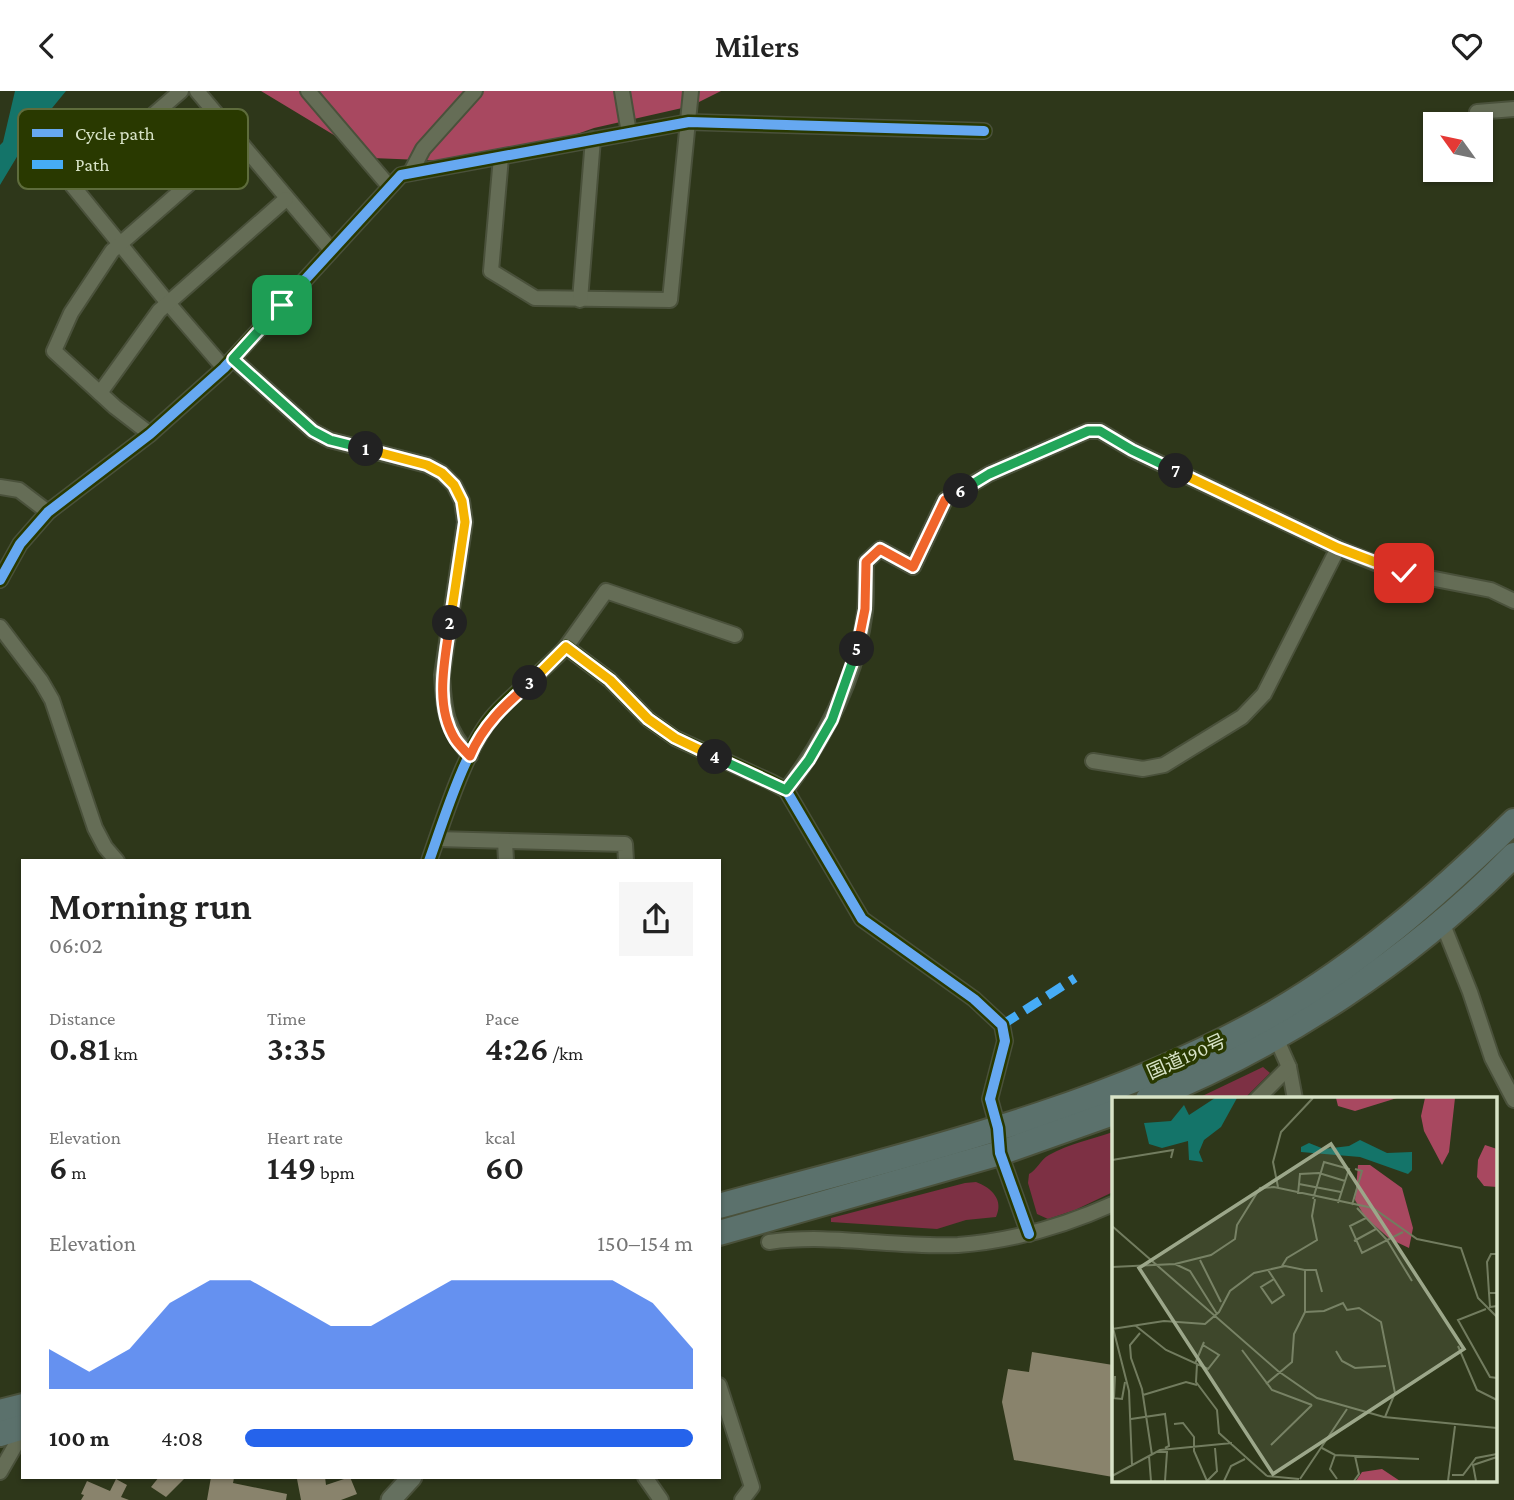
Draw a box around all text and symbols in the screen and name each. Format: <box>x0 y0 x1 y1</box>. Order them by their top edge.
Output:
icon: back <box>28 27 66 65</box>
icon: heart <box>1448 27 1486 65</box>
text: Milers <box>715 28 799 64</box>
legend <box>18 109 248 189</box>
north arrow <box>1423 112 1493 182</box>
map controls <box>1423 112 1493 182</box>
text: Cycle path <box>75 123 155 144</box>
text: Path <box>75 154 110 175</box>
pin <box>252 275 312 335</box>
icon: arrive <box>263 286 301 324</box>
pin: 1 <box>348 431 384 467</box>
text: 1 <box>362 438 369 459</box>
pin: 7 <box>1158 453 1194 489</box>
text: 7 <box>1171 460 1180 481</box>
pin: 6 <box>944 473 978 509</box>
text: 6 <box>955 480 966 501</box>
pin <box>1374 543 1434 603</box>
icon: check <box>1385 554 1423 592</box>
pin: 2 <box>433 605 468 641</box>
text: 2 <box>445 612 454 633</box>
pin: 5 <box>840 631 874 667</box>
text: 5 <box>852 638 861 659</box>
pin: 3 <box>512 665 548 701</box>
text: 3 <box>525 672 534 693</box>
pin: 4 <box>698 739 732 775</box>
text: 4 <box>709 746 720 767</box>
button: share <box>619 882 693 956</box>
text: Morning run <box>49 885 252 927</box>
text: 06:02 <box>49 932 103 958</box>
text: Distance <box>49 1008 115 1029</box>
text: Time <box>267 1008 306 1029</box>
text: Pace <box>485 1008 519 1029</box>
text: 0.81 <box>49 1029 110 1068</box>
text: 3:35 <box>267 1029 327 1068</box>
text: 4:26 <box>485 1029 549 1068</box>
street label: 国道190号 <box>1144 1030 1229 1083</box>
text: km <box>110 1043 138 1064</box>
text: /km <box>549 1043 583 1064</box>
inset map <box>1112 1097 1496 1483</box>
text: Elevation <box>49 1127 121 1148</box>
text: Heart rate <box>267 1127 343 1148</box>
text: kcal <box>485 1127 516 1148</box>
text: 6 <box>49 1148 68 1187</box>
text: 149 <box>267 1148 316 1187</box>
text: 60 <box>485 1148 524 1187</box>
text: m <box>68 1162 86 1183</box>
text: bpm <box>316 1162 355 1183</box>
text: Elevation <box>49 1230 136 1256</box>
text: 150–154 m <box>597 1230 693 1256</box>
text: 100 m <box>49 1425 109 1451</box>
text: 4:08 <box>161 1425 203 1451</box>

